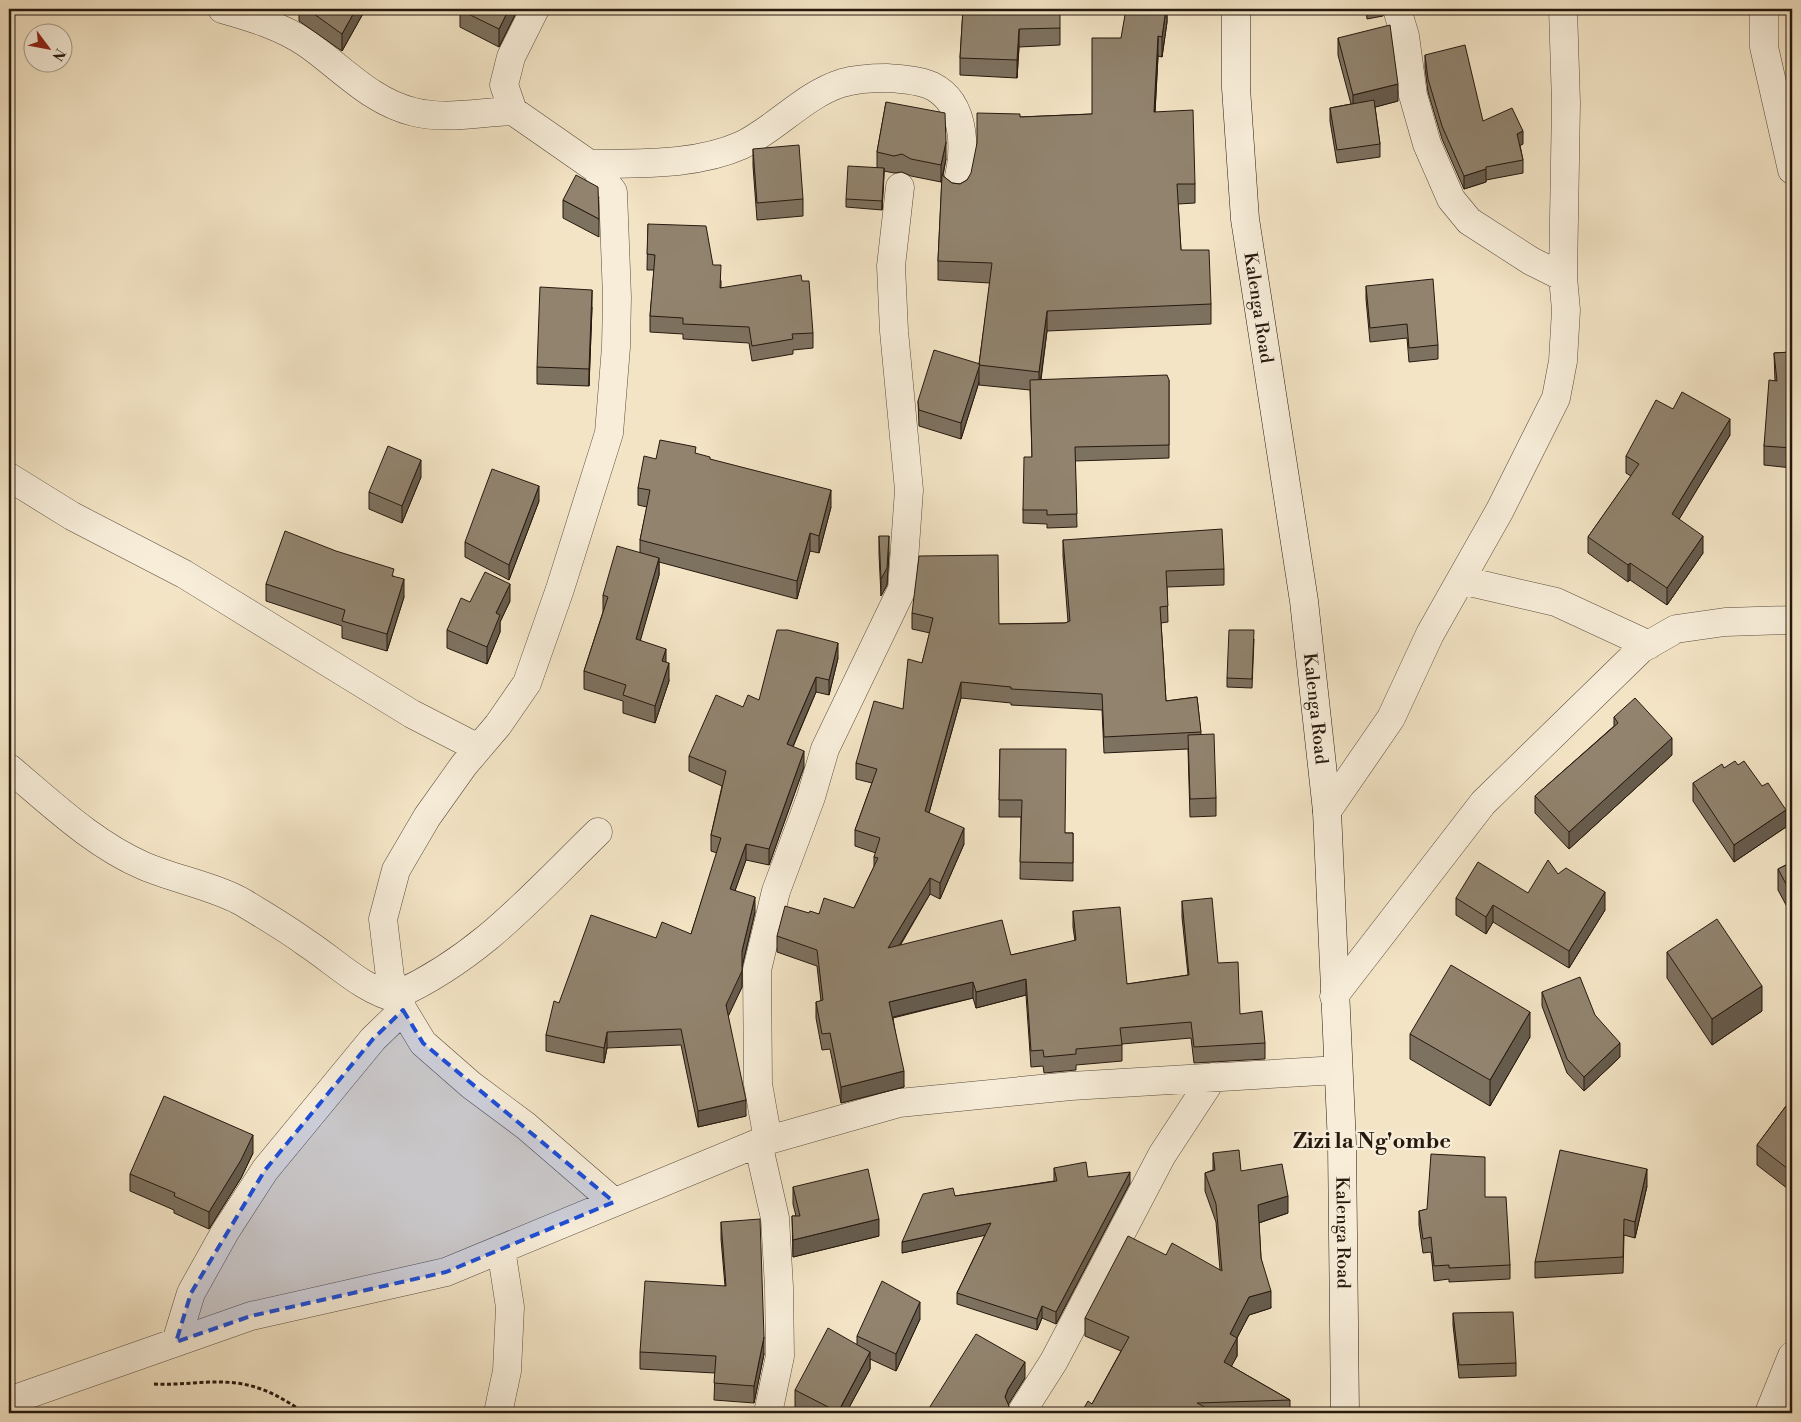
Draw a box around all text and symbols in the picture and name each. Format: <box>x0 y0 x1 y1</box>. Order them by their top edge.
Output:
north arrow <box>22 22 72 72</box>
text: N <box>48 45 69 64</box>
street label: Kalenga Road <box>1239 251 1279 366</box>
street label: Kalenga Road <box>1298 652 1333 766</box>
district label: Zizi la Ng'ombe <box>1293 1128 1451 1155</box>
street label: Kalenga Road <box>1331 1176 1355 1289</box>

